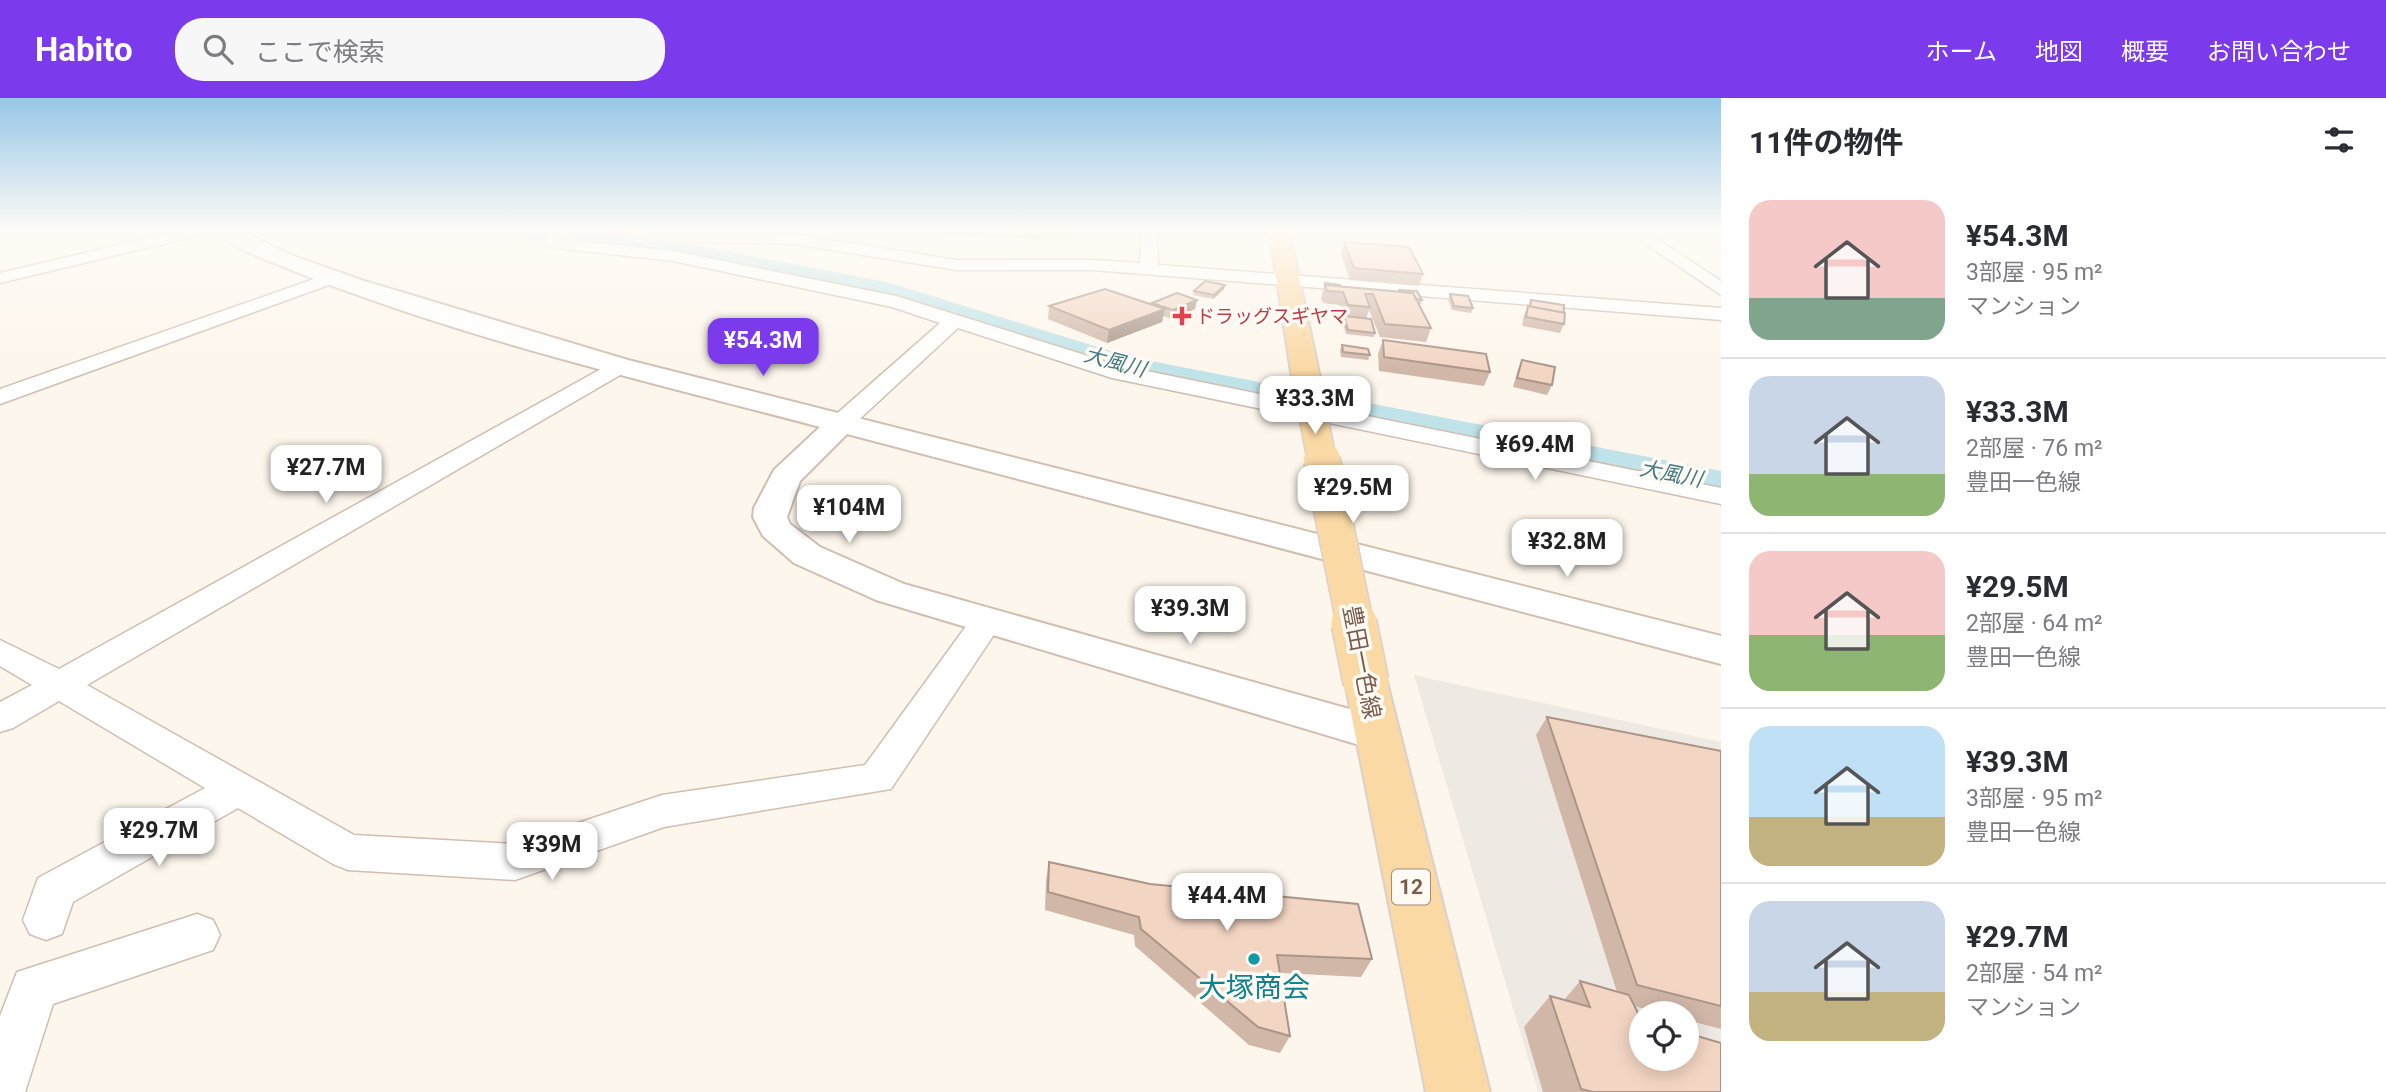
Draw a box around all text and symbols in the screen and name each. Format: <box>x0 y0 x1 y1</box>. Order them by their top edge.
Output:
search box <box>175 18 665 81</box>
text: Habito <box>35 30 133 69</box>
icon: search <box>199 30 237 68</box>
text: ここで検索 <box>255 37 385 67</box>
text: ホーム <box>1926 38 1997 66</box>
text: 地図 <box>2035 38 2083 66</box>
text: 概要 <box>2121 38 2169 66</box>
text: お問い合わせ <box>2207 38 2351 66</box>
icon: filters <box>2320 121 2358 159</box>
text: 11件の物件 <box>1749 125 1903 160</box>
text: ¥54.3M <box>1966 218 2069 253</box>
icon: home <box>1805 228 1889 312</box>
text: 3部屋 · 95 m² <box>1966 259 2103 286</box>
text: マンション <box>1966 293 2081 320</box>
place label: ドラッグスギヤマ <box>1196 305 1348 328</box>
marker: ドラッグスギヤマ <box>1174 308 1190 324</box>
pin: ¥54.3M <box>706 318 820 378</box>
text: ¥54.3M <box>724 327 802 354</box>
water label: 大風川 <box>1081 342 1150 382</box>
pin: ¥33.3M <box>1258 376 1372 436</box>
text: ¥33.3M <box>1276 385 1354 412</box>
text: ¥33.3M <box>1966 394 2069 429</box>
icon: home <box>1805 404 1889 488</box>
pin: ¥69.4M <box>1478 422 1592 482</box>
text: ¥69.4M <box>1496 431 1574 458</box>
text: 2部屋 · 76 m² <box>1966 435 2103 462</box>
pin: ¥27.7M <box>269 446 383 505</box>
text: ¥27.7M <box>287 454 365 481</box>
water label: 大風川 <box>1638 456 1706 492</box>
pin: ¥29.5M <box>1296 466 1410 525</box>
text: 豊田一色線 <box>1966 469 2081 496</box>
text: ¥29.5M <box>1314 474 1392 501</box>
pin: ¥104M <box>800 486 898 545</box>
text: ¥104M <box>813 494 885 521</box>
pin: ¥32.8M <box>1510 519 1624 579</box>
text: ¥32.8M <box>1528 528 1606 555</box>
text: ¥29.5M <box>1966 569 2069 604</box>
icon: home <box>1805 579 1889 663</box>
pin: ¥39.3M <box>1133 587 1247 646</box>
text: ¥39.3M <box>1151 595 1229 622</box>
street label: 豊田一色線 <box>1337 603 1386 721</box>
text: 2部屋 · 64 m² <box>1966 610 2103 637</box>
text: 豊田一色線 <box>1966 644 2081 671</box>
text: ¥39.3M <box>1966 744 2069 779</box>
icon: home <box>1805 754 1889 838</box>
text: 3部屋 · 95 m² <box>1966 785 2103 812</box>
pin: ¥29.7M <box>102 808 216 868</box>
text: ¥29.7M <box>120 817 198 844</box>
text: 豊田一色線 <box>1966 819 2081 846</box>
pin: ¥39M <box>511 822 593 882</box>
text: ¥39M <box>523 831 581 858</box>
road number: 12 <box>1392 870 1430 904</box>
pin: ¥44.4M <box>1170 874 1284 933</box>
text: ¥44.4M <box>1188 882 1266 909</box>
text: ¥29.7M <box>1966 919 2069 954</box>
icon: home <box>1805 929 1889 1013</box>
marker: 大塚商会 <box>1246 951 1262 967</box>
text: 2部屋 · 54 m² <box>1966 960 2103 987</box>
place label: 大塚商会 <box>1198 971 1310 1004</box>
text: マンション <box>1966 994 2081 1021</box>
map controls <box>1629 1001 1699 1071</box>
button: locate <box>1629 1001 1699 1071</box>

